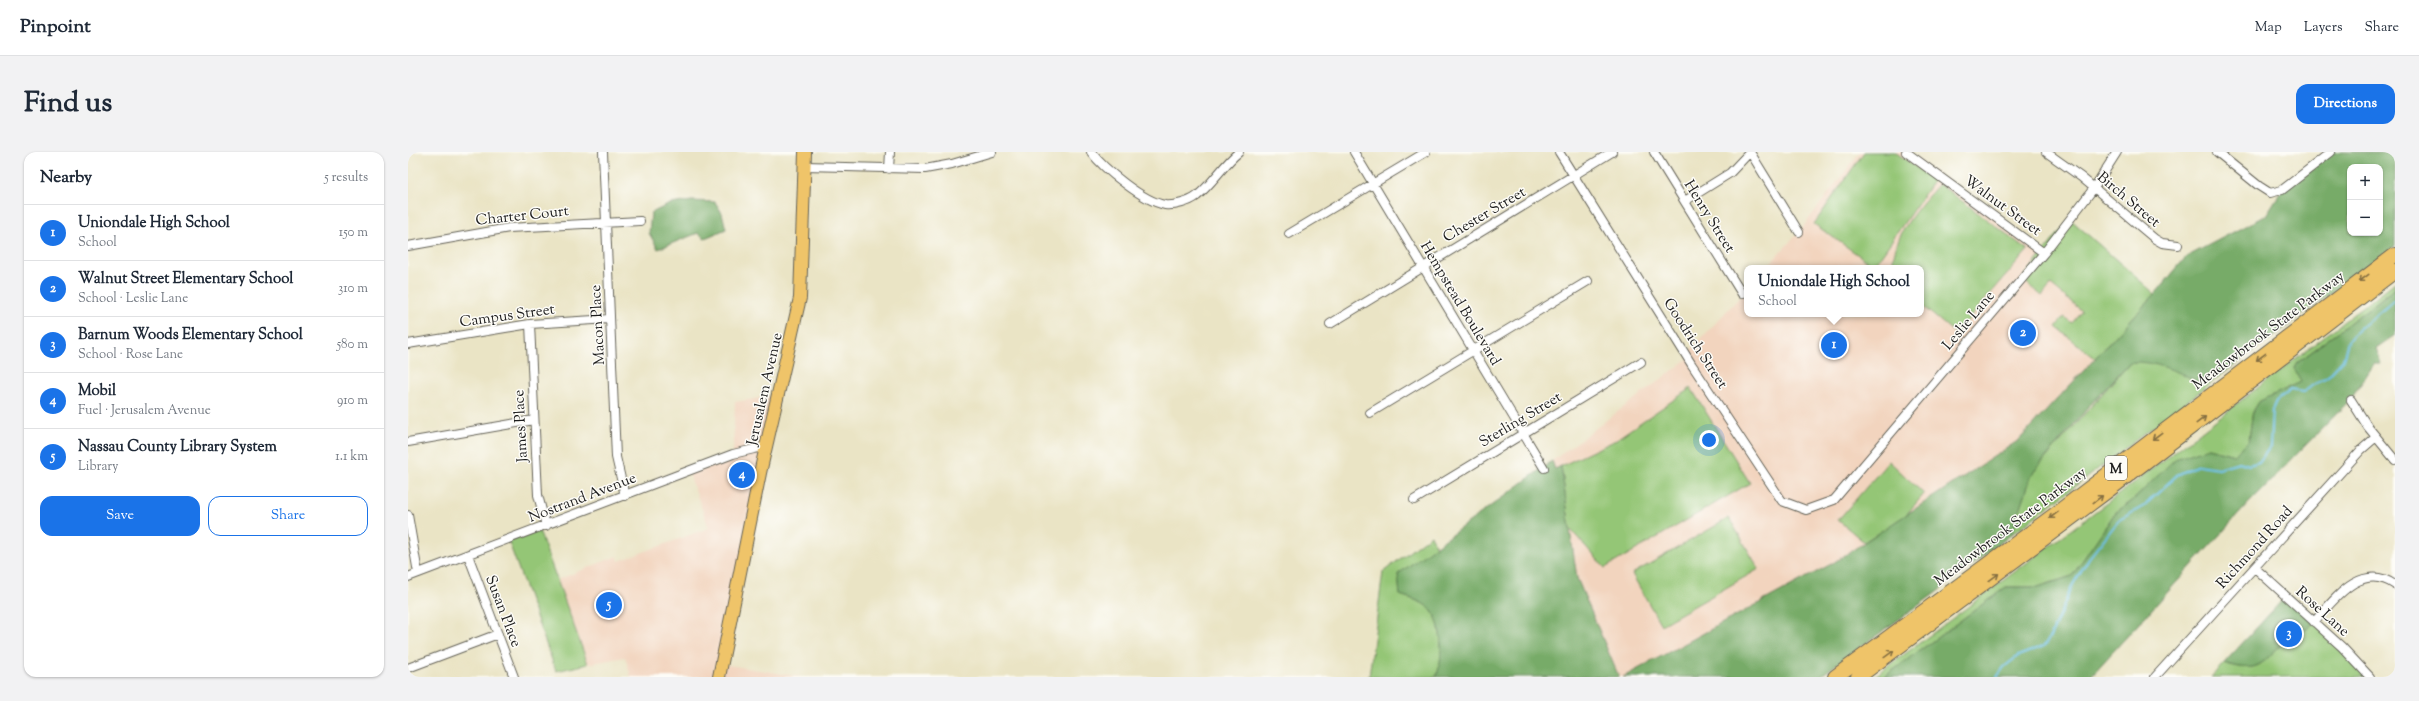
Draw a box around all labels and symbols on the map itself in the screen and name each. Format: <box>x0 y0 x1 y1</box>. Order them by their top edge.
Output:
street label: Birch Street <box>2092 167 2164 233</box>
street label: Walnut Street <box>1959 171 2045 242</box>
street label: Henry Street <box>1678 176 1740 257</box>
street label: Chester Street <box>1439 182 1530 248</box>
street label: Charter Court <box>475 201 570 232</box>
street label: Hempstead Boulevard <box>1414 238 1505 370</box>
street label: Meadowbrook State Parkway <box>2188 267 2350 396</box>
one-way arrow <box>2359 274 2370 282</box>
street label: Macon Place <box>586 284 611 366</box>
street label: Leslie Lane <box>1938 287 2000 355</box>
street label: Goodrich Street <box>1658 294 1732 393</box>
street label: Campus Street <box>458 299 556 334</box>
pin: 2 <box>2010 318 2036 348</box>
pin: 1 <box>1821 330 1847 360</box>
street label: Jerusalem Avenue <box>742 331 789 449</box>
one-way arrow <box>2255 353 2266 361</box>
street label: Sterling Street <box>1475 387 1566 453</box>
street label: James Place <box>509 389 534 464</box>
one-way arrow <box>2196 415 2207 424</box>
your location <box>1699 430 1719 450</box>
one-way arrow <box>2152 432 2163 440</box>
road number: M <box>2105 456 2127 480</box>
pin: 4 <box>729 460 755 490</box>
street label: Meadowbrook State Parkway <box>1930 463 2092 592</box>
street label: Nostrand Avenue <box>526 468 640 529</box>
one-way arrow <box>2092 494 2103 503</box>
street label: Richmond Road <box>2212 502 2298 594</box>
one-way arrow <box>2049 511 2060 519</box>
street label: Susan Place <box>479 572 526 651</box>
one-way arrow <box>1989 573 2000 581</box>
street label: Rose Lane <box>2290 582 2354 642</box>
pin: 5 <box>596 590 622 620</box>
pin: 3 <box>2276 619 2302 649</box>
one-way arrow <box>1884 650 1895 658</box>

